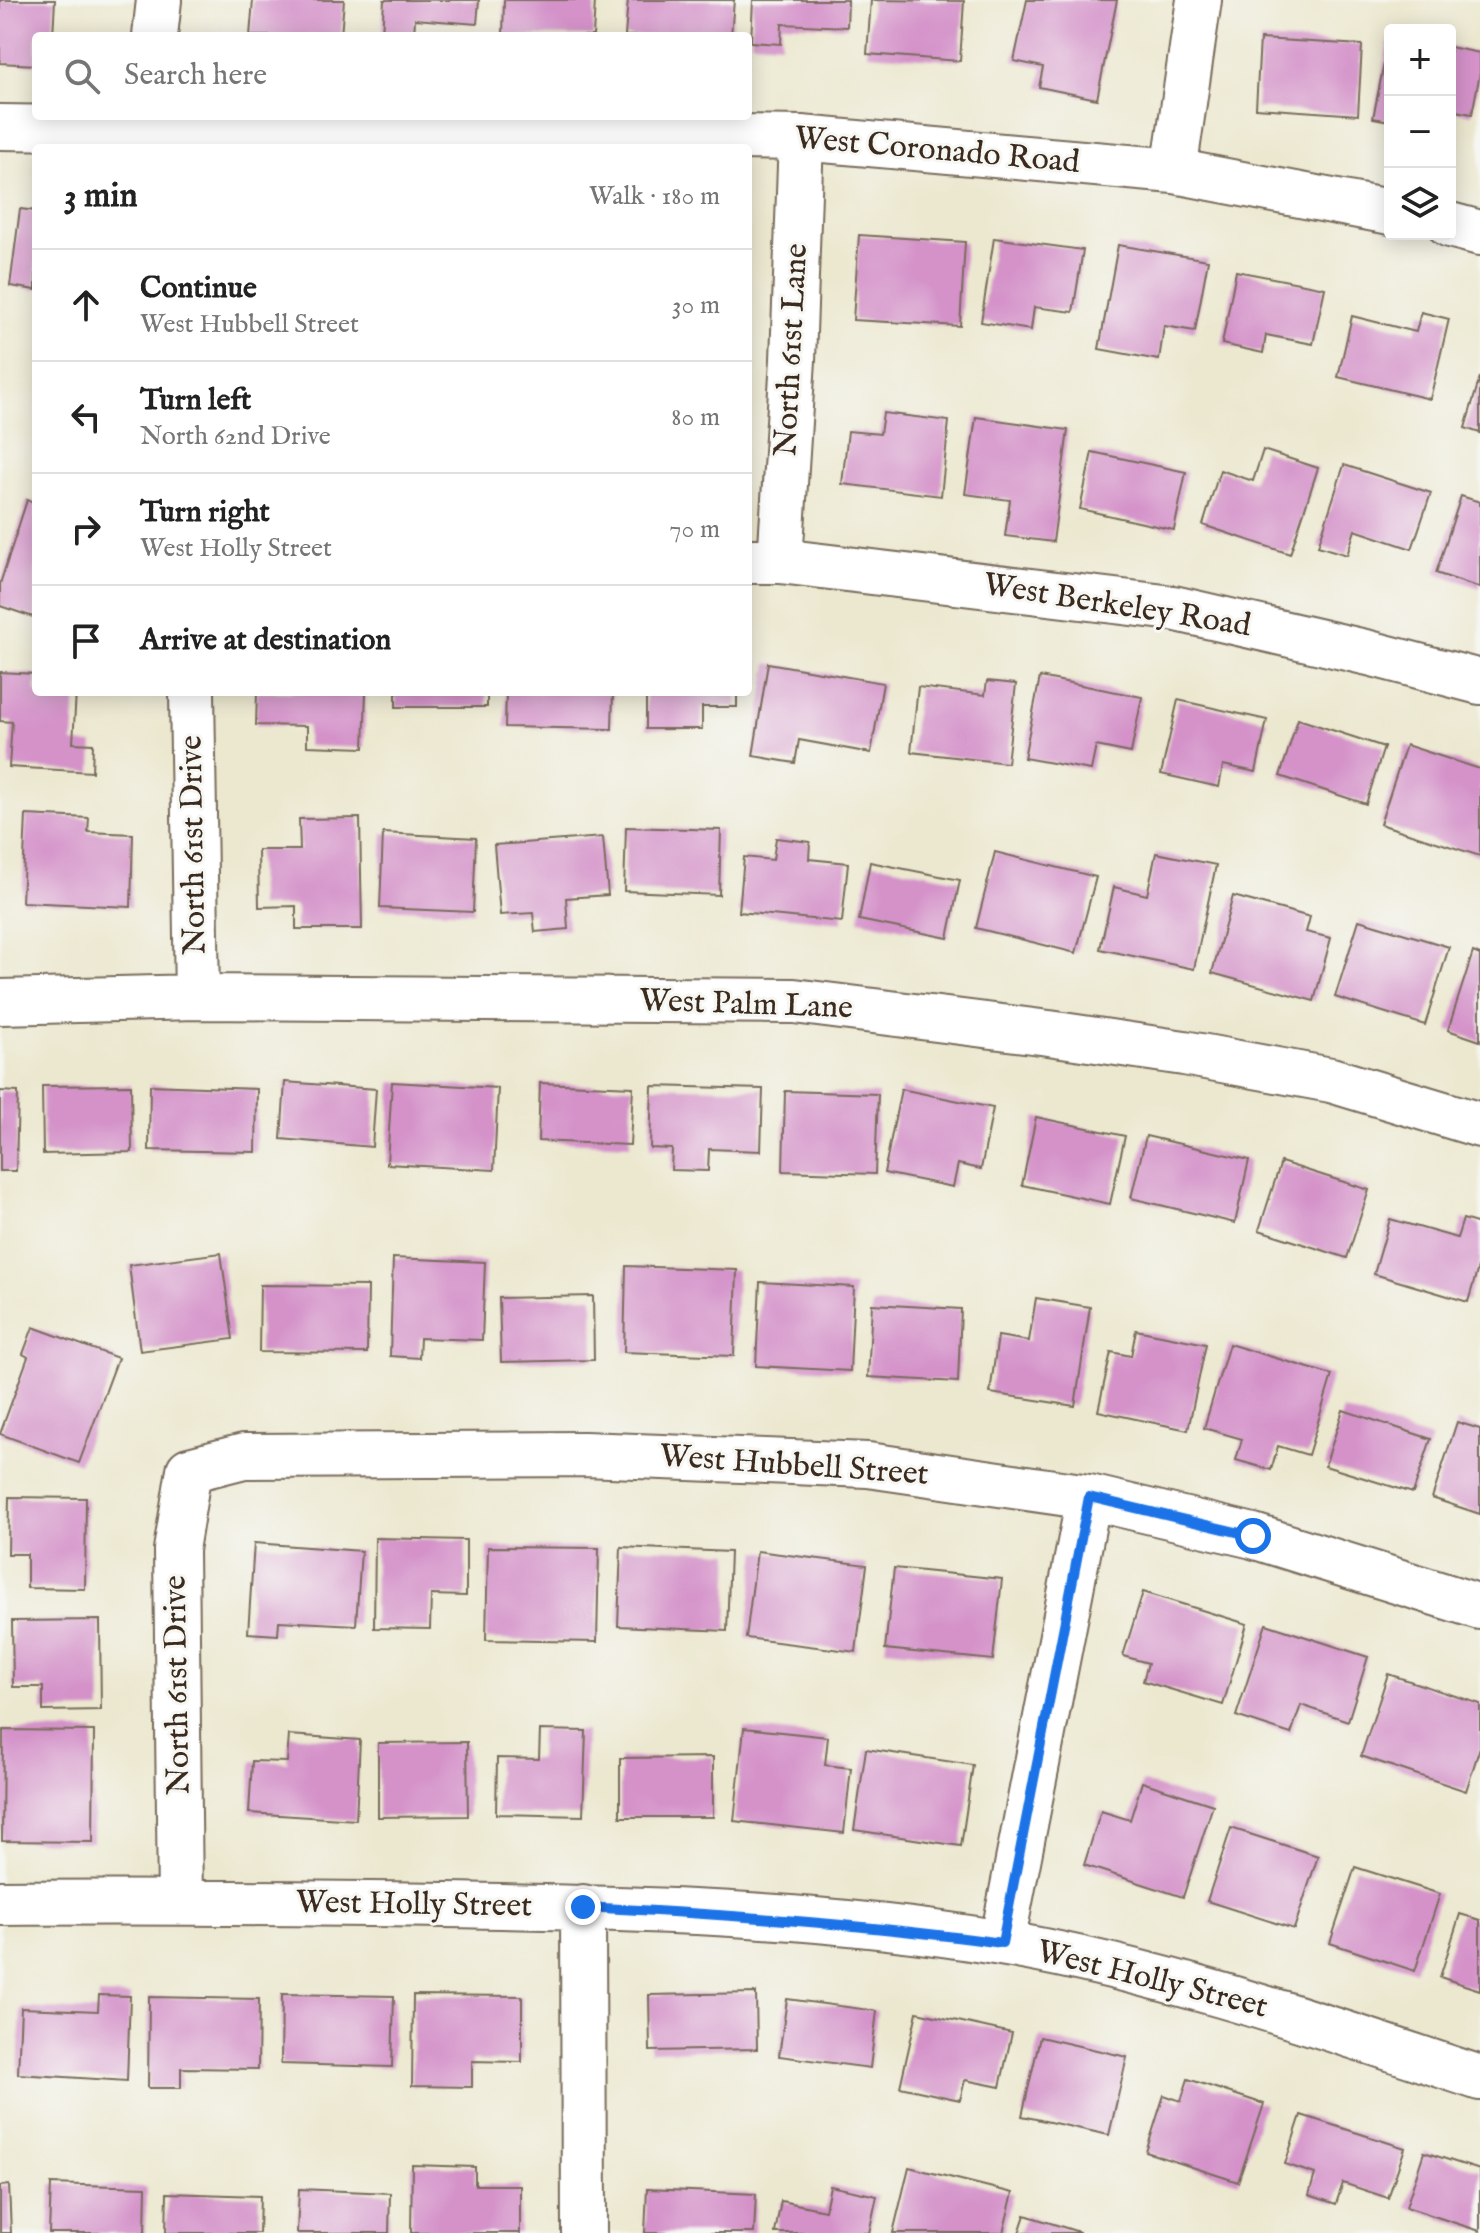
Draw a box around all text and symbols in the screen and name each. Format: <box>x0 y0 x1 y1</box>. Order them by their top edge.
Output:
map controls <box>1384 24 1456 240</box>
button: + <box>1384 24 1456 96</box>
search box <box>32 32 752 120</box>
icon: search <box>60 54 104 98</box>
text: Search here <box>124 57 267 95</box>
button: − <box>1384 96 1456 168</box>
street label: West Coronado Road <box>793 118 1082 184</box>
button: layers <box>1384 168 1456 240</box>
text: 3 min <box>64 175 138 218</box>
text: Walk · 180 m <box>589 180 720 213</box>
street label: North 61st Lane <box>766 242 818 458</box>
text: Continue <box>140 270 257 308</box>
icon: ahead <box>64 283 108 327</box>
text: 30 m <box>672 289 720 322</box>
text: West Hubbell Street <box>140 308 359 341</box>
text: Turn left <box>140 382 251 420</box>
icon: left <box>64 395 108 439</box>
text: 80 m <box>671 401 720 434</box>
text: North 62nd Drive <box>140 420 331 453</box>
text: Turn right <box>140 494 270 532</box>
icon: right <box>64 507 108 551</box>
text: 70 m <box>669 513 720 546</box>
text: West Holly Street <box>140 532 332 565</box>
street label: West Berkeley Road <box>980 565 1255 648</box>
icon: arrive <box>64 619 108 663</box>
text: Arrive at destination <box>140 622 391 660</box>
street label: North 61st Drive <box>172 735 216 955</box>
street label: West Palm Lane <box>638 981 854 1029</box>
street label: West Hubbell Street <box>658 1436 930 1496</box>
route start <box>1235 1518 1271 1554</box>
street label: North 61st Drive <box>156 1575 200 1795</box>
street label: West Holly Street <box>296 1882 532 1928</box>
route end <box>565 1889 601 1925</box>
street label: West Holly Street <box>1032 1932 1272 2028</box>

